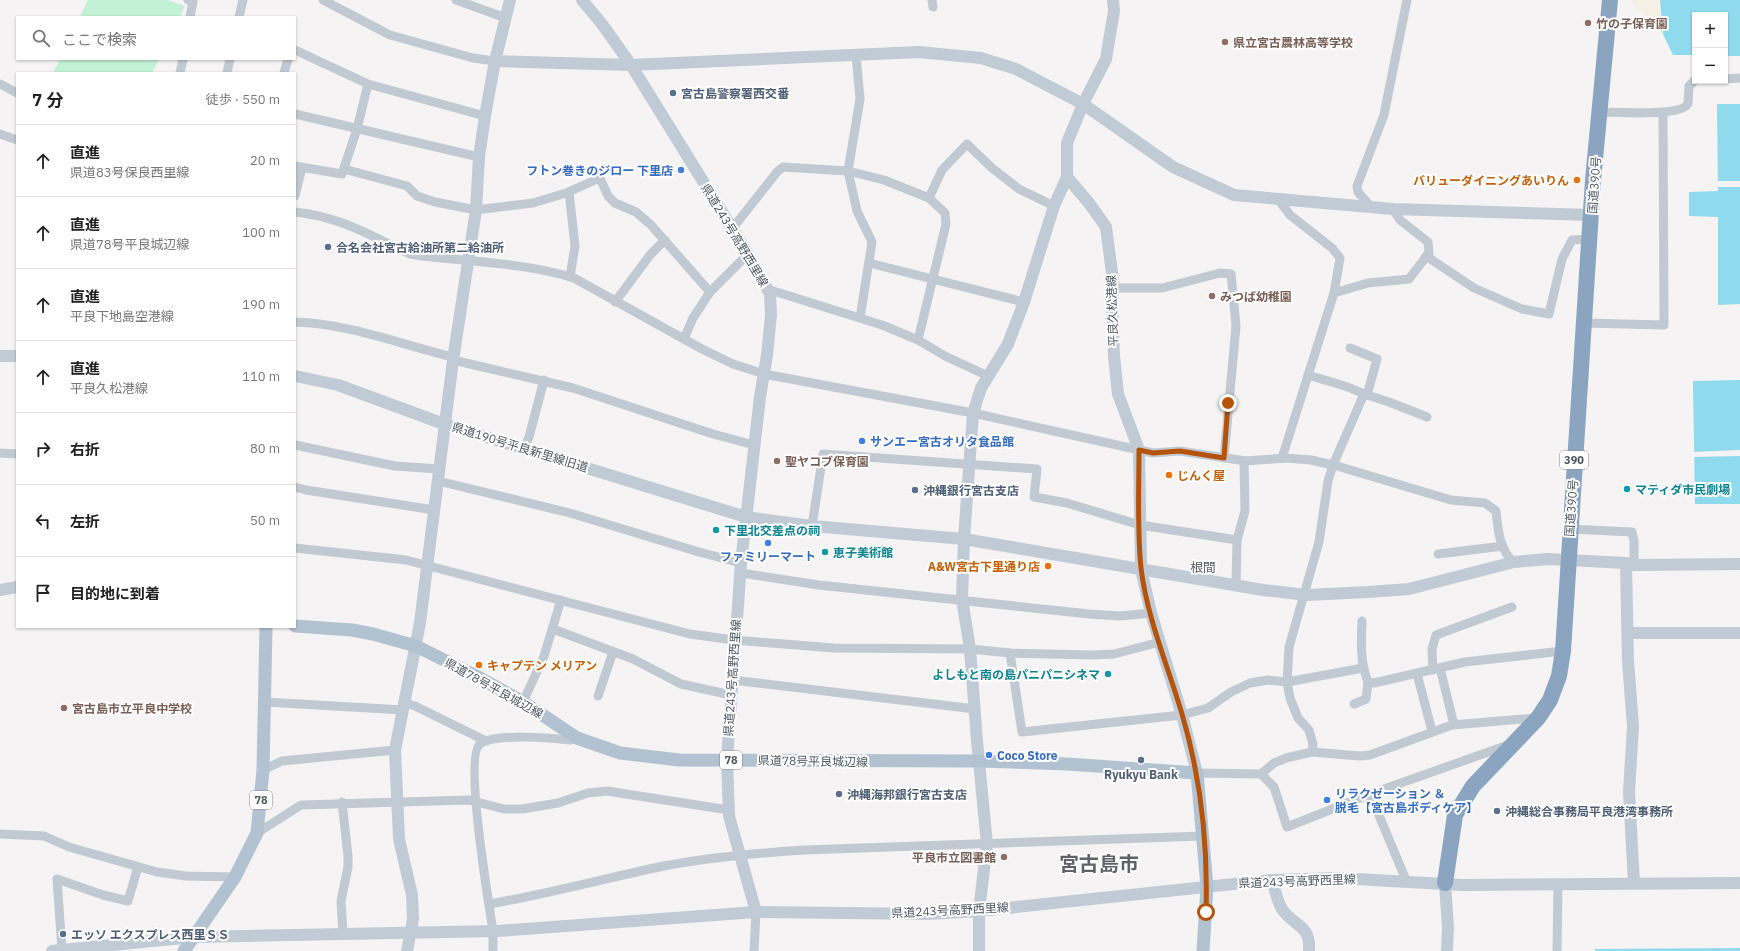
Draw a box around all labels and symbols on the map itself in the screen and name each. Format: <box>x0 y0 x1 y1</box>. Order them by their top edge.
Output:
place label: 竹の子保育園 <box>1596 16 1668 31</box>
marker: 竹の子保育園 <box>1583 18 1593 28</box>
place label: 県立宮古農林高等学校 <box>1233 35 1353 50</box>
marker: 県立宮古農林高等学校 <box>1220 37 1230 47</box>
place label: 宮古島警察署西交番 <box>681 86 790 101</box>
marker: 宮古島警察署西交番 <box>668 88 678 98</box>
street label: 国道390号 <box>1585 156 1603 214</box>
place label: フトン巻きのジロー 下里店 <box>526 163 673 178</box>
marker: フトン巻きのジロー 下里店 <box>676 165 686 175</box>
place label: バリューダイニングあいりん <box>1413 173 1569 188</box>
marker: バリューダイニングあいりん <box>1572 175 1582 185</box>
street label: 県道243号高野西里線 <box>698 181 772 289</box>
place label: 合名会社宮古給油所第二給油所 <box>336 240 504 255</box>
marker: 合名会社宮古給油所第二給油所 <box>323 242 333 252</box>
street label: 平良久松港線 <box>1103 275 1121 347</box>
place label: みつば幼稚園 <box>1220 289 1292 304</box>
marker: みつば幼稚園 <box>1207 291 1217 301</box>
route end <box>1219 394 1237 412</box>
street label: 県道190号平良新里線旧道 <box>450 419 590 475</box>
place label: サンエー宮古オリタ食品館 <box>870 434 1014 449</box>
marker: サンエー宮古オリタ食品館 <box>857 436 867 446</box>
road number: 390 <box>1560 451 1588 469</box>
place label: 聖ヤコブ保育園 <box>785 454 869 469</box>
marker: 聖ヤコブ保育園 <box>772 456 782 466</box>
place label: じんく屋 <box>1177 468 1225 483</box>
marker: じんく屋 <box>1164 470 1174 480</box>
street label: 国道390号 <box>1562 479 1580 537</box>
place label: マティダ市民劇場 <box>1635 482 1730 497</box>
place label: 沖縄銀行宮古支店 <box>923 483 1019 498</box>
marker: マティダ市民劇場 <box>1622 484 1632 494</box>
marker: 沖縄銀行宮古支店 <box>910 485 920 495</box>
place label: 下里北交差点の祠 <box>724 523 820 538</box>
marker: 下里北交差点の祠 <box>711 525 721 535</box>
marker: ファミリーマート <box>763 538 773 548</box>
place label: 恵子美術館 <box>833 545 893 560</box>
marker: 恵子美術館 <box>820 547 830 557</box>
place label: ファミリーマート <box>720 549 816 564</box>
place label: A&W宮古下里通り店 <box>928 559 1040 574</box>
district label: 根間 <box>1190 559 1216 576</box>
marker: A&W宮古下里通り店 <box>1043 561 1053 571</box>
street label: 県道243号高野西里線 <box>720 619 744 737</box>
street label: 県道78号平良城辺線 <box>442 655 546 721</box>
place label: キャプテン メリアン <box>487 658 597 673</box>
marker: キャプテン メリアン <box>474 660 484 670</box>
place label: よしもと南の島パニパニシネマ <box>932 667 1100 682</box>
marker: よしもと南の島パニパニシネマ <box>1103 669 1113 679</box>
place label: 宮古島市立平良中学校 <box>72 701 192 716</box>
marker: 宮古島市立平良中学校 <box>59 703 69 713</box>
place label: Coco Store <box>997 748 1058 763</box>
marker: Coco Store <box>984 750 994 760</box>
road number: 78 <box>720 751 742 769</box>
street label: 県道78号平良城辺線 <box>758 753 868 769</box>
marker: Ryukyu Bank <box>1136 755 1146 765</box>
place label: Ryukyu Bank <box>1104 767 1178 782</box>
place label: リラクゼーション ＆ 脱毛【宮古島ボディケア】 <box>1335 786 1478 815</box>
place label: 沖縄海邦銀行宮古支店 <box>847 787 967 802</box>
marker: 沖縄海邦銀行宮古支店 <box>834 789 844 799</box>
road number: 78 <box>250 791 272 809</box>
marker: リラクゼーション ＆ 脱毛【宮古島ボディケア】 <box>1322 795 1332 805</box>
place label: 沖縄総合事務局平良港湾事務所 <box>1505 804 1673 819</box>
marker: 沖縄総合事務局平良港湾事務所 <box>1492 806 1502 816</box>
place label: 平良市立図書館 <box>912 850 996 865</box>
district label: 宮古島市 <box>1059 850 1139 877</box>
marker: 平良市立図書館 <box>999 852 1009 862</box>
street label: 県道243号高野西里線 <box>1238 871 1356 891</box>
street label: 県道243号高野西里線 <box>891 899 1009 921</box>
route start <box>1197 903 1215 921</box>
place label: エッソ エクスプレス西里ＳＳ <box>71 927 229 942</box>
marker: エッソ エクスプレス西里ＳＳ <box>58 929 68 939</box>

